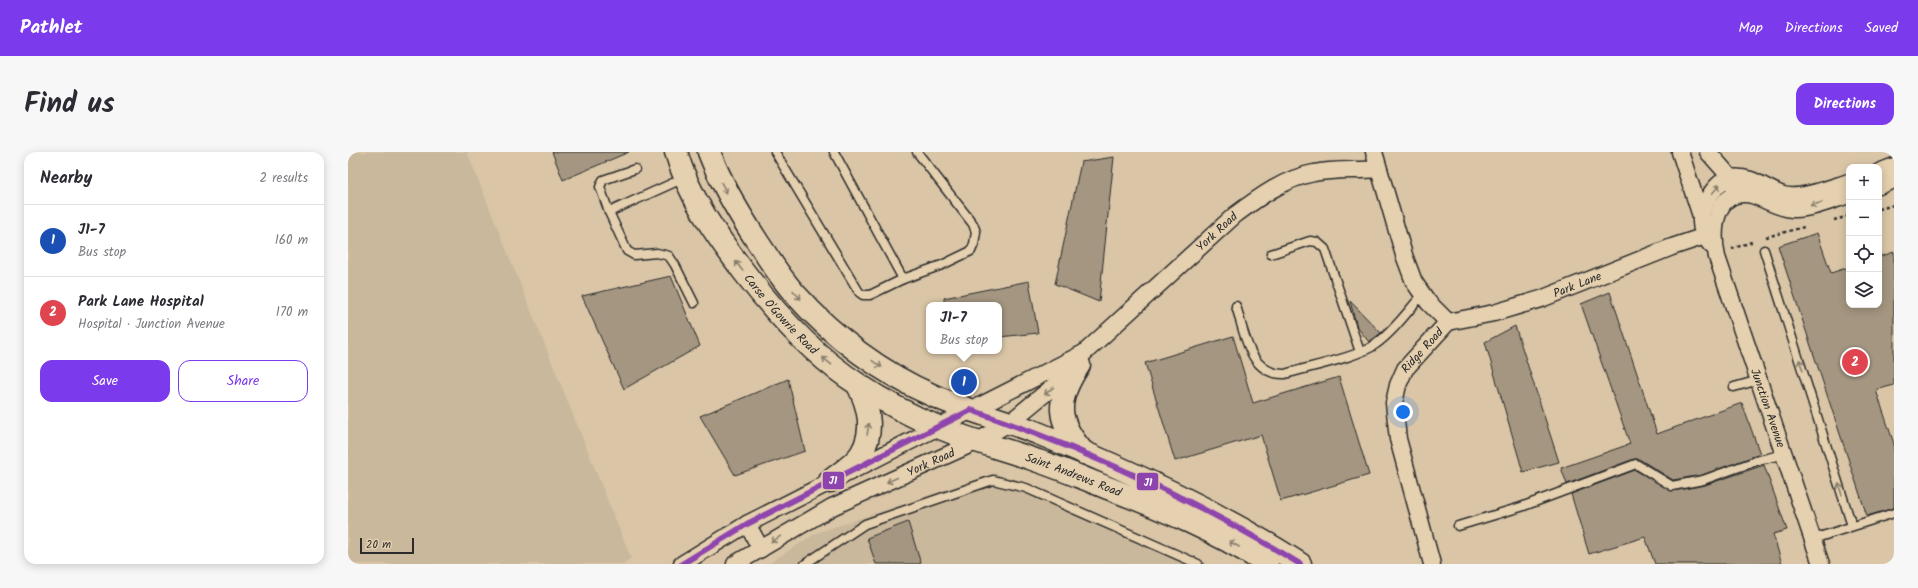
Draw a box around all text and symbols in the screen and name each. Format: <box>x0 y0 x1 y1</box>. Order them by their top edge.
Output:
text: Pathlet <box>20 13 82 43</box>
text: Map <box>1738 17 1763 39</box>
text: Directions <box>1785 17 1843 39</box>
text: Saved <box>1865 17 1898 39</box>
text: Find us <box>24 82 115 127</box>
button: Directions <box>1796 83 1894 125</box>
map controls <box>1846 164 1882 308</box>
button: + <box>1846 164 1882 200</box>
text: Nearby <box>40 165 92 192</box>
text: 2 results <box>260 168 308 189</box>
one-way arrow <box>721 182 729 194</box>
one-way arrow <box>1712 183 1721 194</box>
button: − <box>1846 200 1882 236</box>
one-way arrow <box>1810 201 1823 209</box>
street label: York Road <box>1192 207 1243 256</box>
text: J1-7 <box>78 218 105 242</box>
text: 1 <box>51 230 55 251</box>
text: 160 m <box>275 230 308 251</box>
button: locate <box>1846 236 1882 272</box>
text: Bus stop <box>78 242 126 263</box>
one-way arrow <box>735 260 743 271</box>
street label: Park Lane <box>1550 267 1605 303</box>
street label: Carse O'Gowrie Road <box>739 270 823 360</box>
button: layers <box>1846 272 1882 308</box>
text: Park Lane Hospital <box>78 290 204 314</box>
one-way arrow <box>792 290 801 300</box>
text: 2 <box>49 302 57 323</box>
text: 170 m <box>276 302 308 323</box>
popup <box>926 302 1002 354</box>
text: J1-7 <box>940 306 967 330</box>
text: Hospital · Junction Avenue <box>78 314 225 335</box>
street label: Ridge Road <box>1397 323 1449 378</box>
text: Bus stop <box>940 330 988 351</box>
pin: 2 <box>1842 347 1868 377</box>
one-way arrow <box>822 356 833 365</box>
one-way arrow <box>1797 358 1804 371</box>
button: Save <box>40 360 170 402</box>
button: Share <box>178 360 308 402</box>
one-way arrow <box>871 360 882 368</box>
street label: Junction Avenue <box>1745 366 1790 451</box>
pin: 1 <box>951 367 977 397</box>
one-way arrow <box>1044 387 1054 396</box>
your location <box>1393 402 1413 422</box>
one-way arrow <box>864 423 872 436</box>
street label: York Road <box>904 443 959 482</box>
street label: Saint Andrews Road <box>1023 448 1125 503</box>
line badge: J1 <box>822 471 845 490</box>
text: J1 <box>829 472 838 490</box>
line badge: J1 <box>1136 472 1159 491</box>
text: J1 <box>1144 474 1153 492</box>
one-way arrow <box>886 477 898 484</box>
one-way arrow <box>1836 482 1843 495</box>
scale bar <box>360 536 414 555</box>
text: 20 m <box>366 536 391 554</box>
one-way arrow <box>770 536 782 544</box>
one-way arrow <box>1228 540 1240 548</box>

